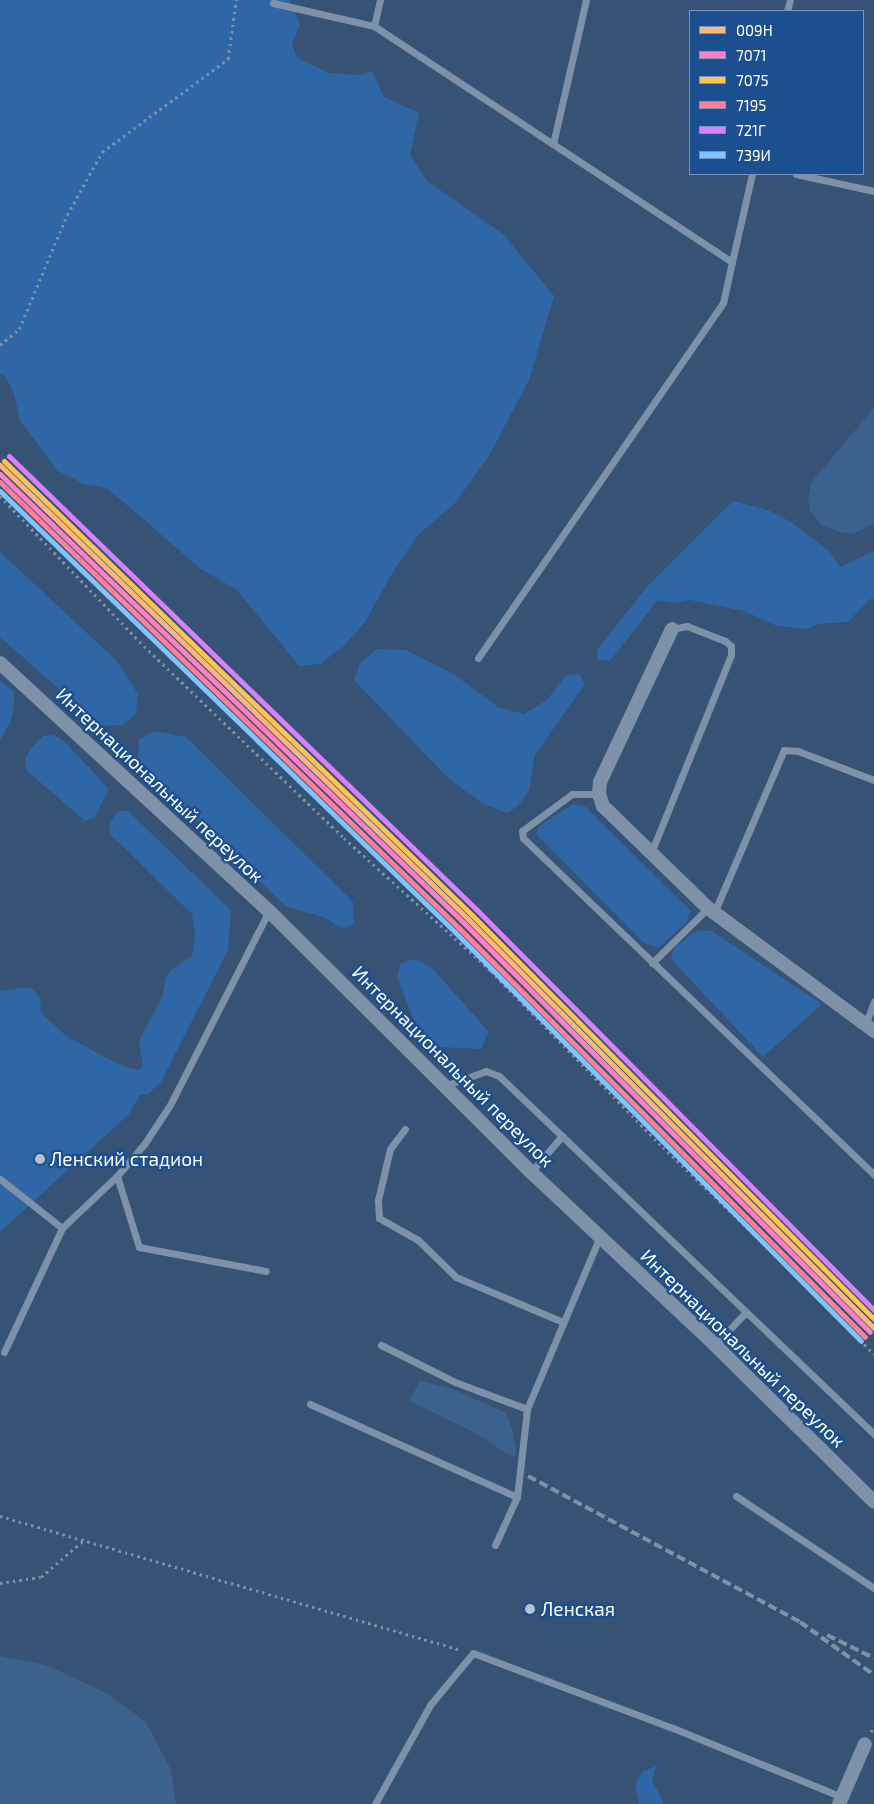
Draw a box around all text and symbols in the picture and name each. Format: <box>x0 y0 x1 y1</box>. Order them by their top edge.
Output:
legend <box>689 10 864 175</box>
text: 009Н <box>736 21 773 39</box>
text: 7071 <box>736 46 766 64</box>
text: 7075 <box>736 71 768 89</box>
text: 7195 <box>736 96 766 114</box>
text: 721Г <box>736 121 766 139</box>
text: 739И <box>736 146 771 164</box>
street label: Интернациональный переулок <box>52 683 268 887</box>
street label: Интернациональный переулок <box>348 961 558 1171</box>
place label: Ленский стадион <box>50 1148 203 1170</box>
marker: Ленский стадион <box>34 1153 46 1165</box>
street label: Интернациональный переулок <box>636 1244 850 1452</box>
place label: Ленская <box>541 1598 615 1620</box>
marker: Ленская <box>523 1602 537 1616</box>

